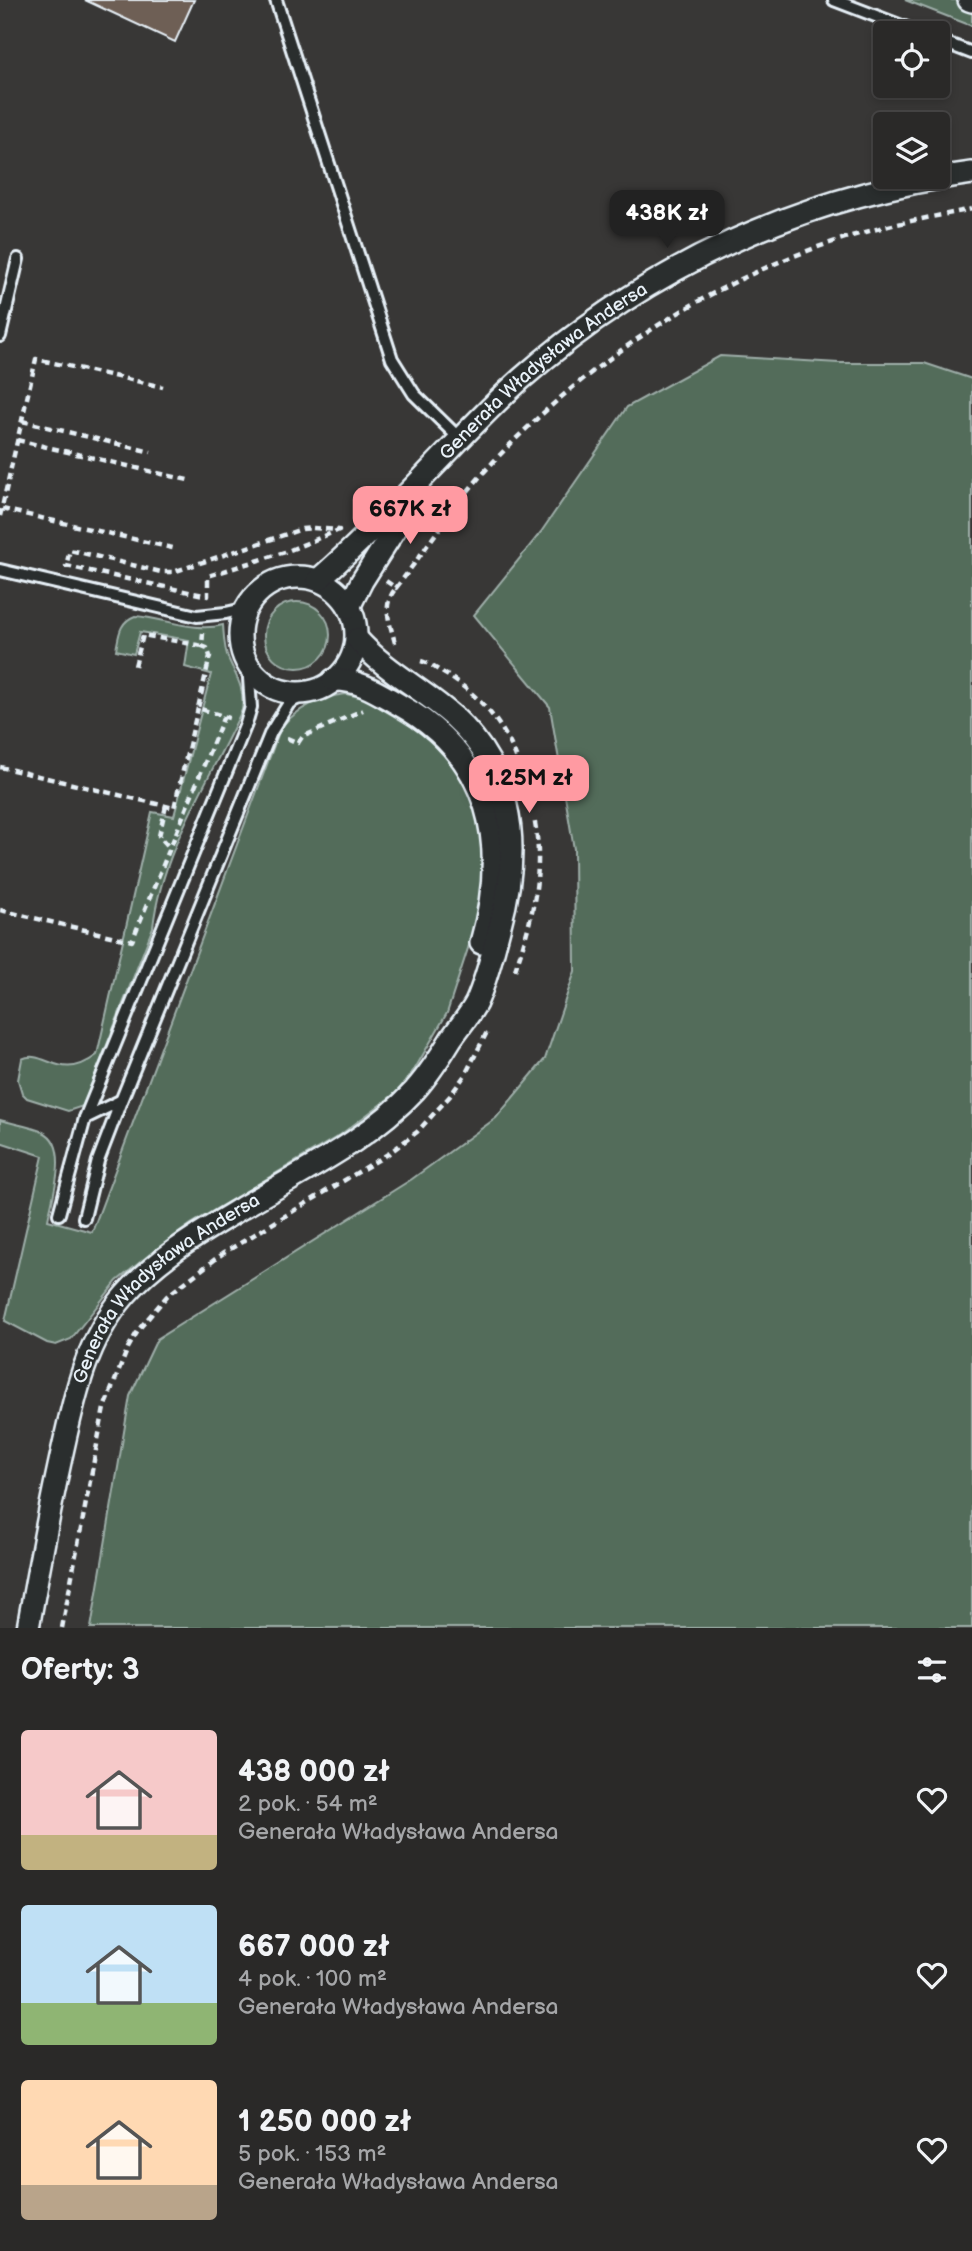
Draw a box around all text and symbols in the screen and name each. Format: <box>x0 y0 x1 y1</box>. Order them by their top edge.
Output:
map controls <box>873 21 950 189</box>
button: locate <box>873 21 950 98</box>
button: layers <box>873 112 950 189</box>
pin: 438K zł <box>602 190 732 250</box>
text: 438K zł <box>626 199 708 227</box>
street label: Generała Władysława Andersa <box>435 277 651 465</box>
pin: 667K zł <box>345 486 475 546</box>
text: 667K zł <box>369 495 451 523</box>
pin: 1.25M zł <box>457 756 601 815</box>
text: 1.25M zł <box>485 764 573 792</box>
street label: Generała Władysława Andersa <box>68 1188 264 1386</box>
icon: filters <box>913 1651 951 1689</box>
text: Oferty: 3 <box>21 1652 140 1688</box>
text: 438 000 zł <box>238 1754 390 1790</box>
icon: home <box>77 1758 161 1842</box>
icon: heart <box>913 1781 951 1819</box>
text: 2 pok. · 54 m² <box>238 1790 378 1818</box>
text: Generała Władysława Andersa <box>238 1818 559 1846</box>
text: 667 000 zł <box>238 1929 389 1965</box>
icon: home <box>77 1933 161 2017</box>
icon: heart <box>913 1956 951 1994</box>
text: 4 pok. · 100 m² <box>238 1965 387 1993</box>
text: Generała Władysława Andersa <box>238 1993 559 2021</box>
text: 1 250 000 zł <box>238 2104 411 2140</box>
icon: home <box>77 2108 161 2192</box>
icon: heart <box>913 2131 951 2169</box>
text: 5 pok. · 153 m² <box>238 2140 386 2168</box>
text: Generała Władysława Andersa <box>238 2168 559 2196</box>

